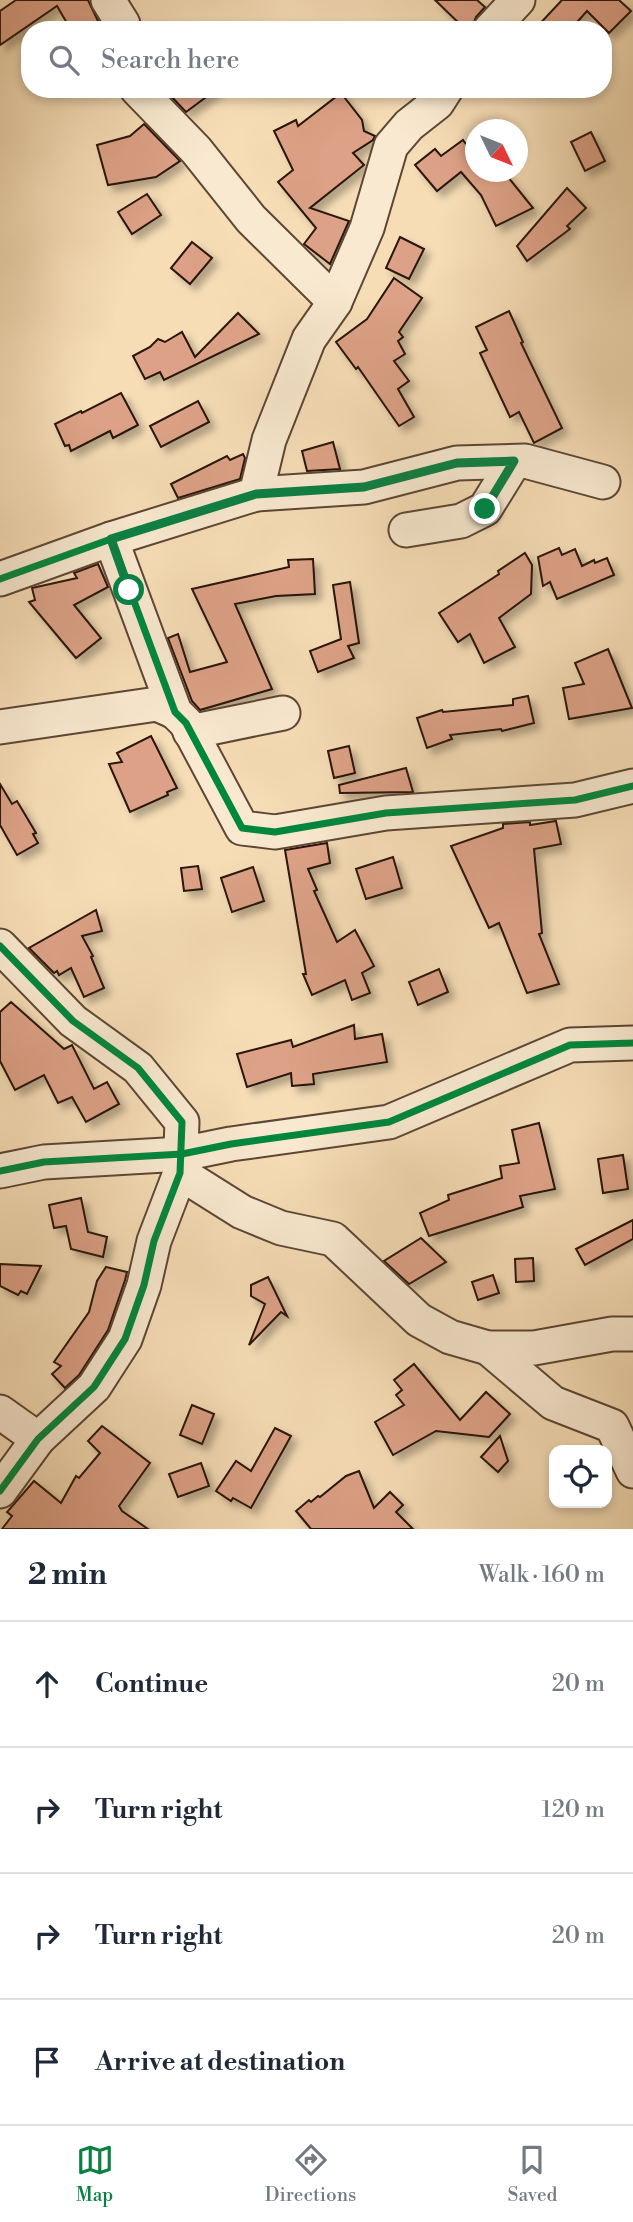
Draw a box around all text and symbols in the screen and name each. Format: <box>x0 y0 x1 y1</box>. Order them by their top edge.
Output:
search box <box>21 21 612 98</box>
icon: search <box>45 41 83 79</box>
text: Search here <box>101 44 240 76</box>
north arrow <box>465 119 528 182</box>
route end <box>469 493 500 524</box>
route start <box>113 574 144 605</box>
map controls <box>549 1445 612 1508</box>
button: locate <box>549 1445 612 1508</box>
text: 2 min <box>28 1556 107 1594</box>
text: Walk · 160 m <box>479 1561 605 1589</box>
icon: ahead <box>28 1665 66 1703</box>
text: Continue <box>95 1668 208 1700</box>
text: 20 m <box>552 1670 605 1698</box>
icon: right <box>28 1791 66 1829</box>
text: Turn right <box>95 1794 223 1826</box>
text: 120 m <box>541 1796 605 1824</box>
icon: right <box>28 1917 66 1955</box>
text: Turn right <box>95 1920 223 1952</box>
text: 20 m <box>552 1922 605 1950</box>
icon: arrive <box>28 2043 66 2081</box>
text: Arrive at destination <box>95 2046 345 2078</box>
tab: Map <box>76 2141 114 2207</box>
tab: Directions <box>265 2141 356 2207</box>
tab: Saved <box>508 2141 557 2207</box>

